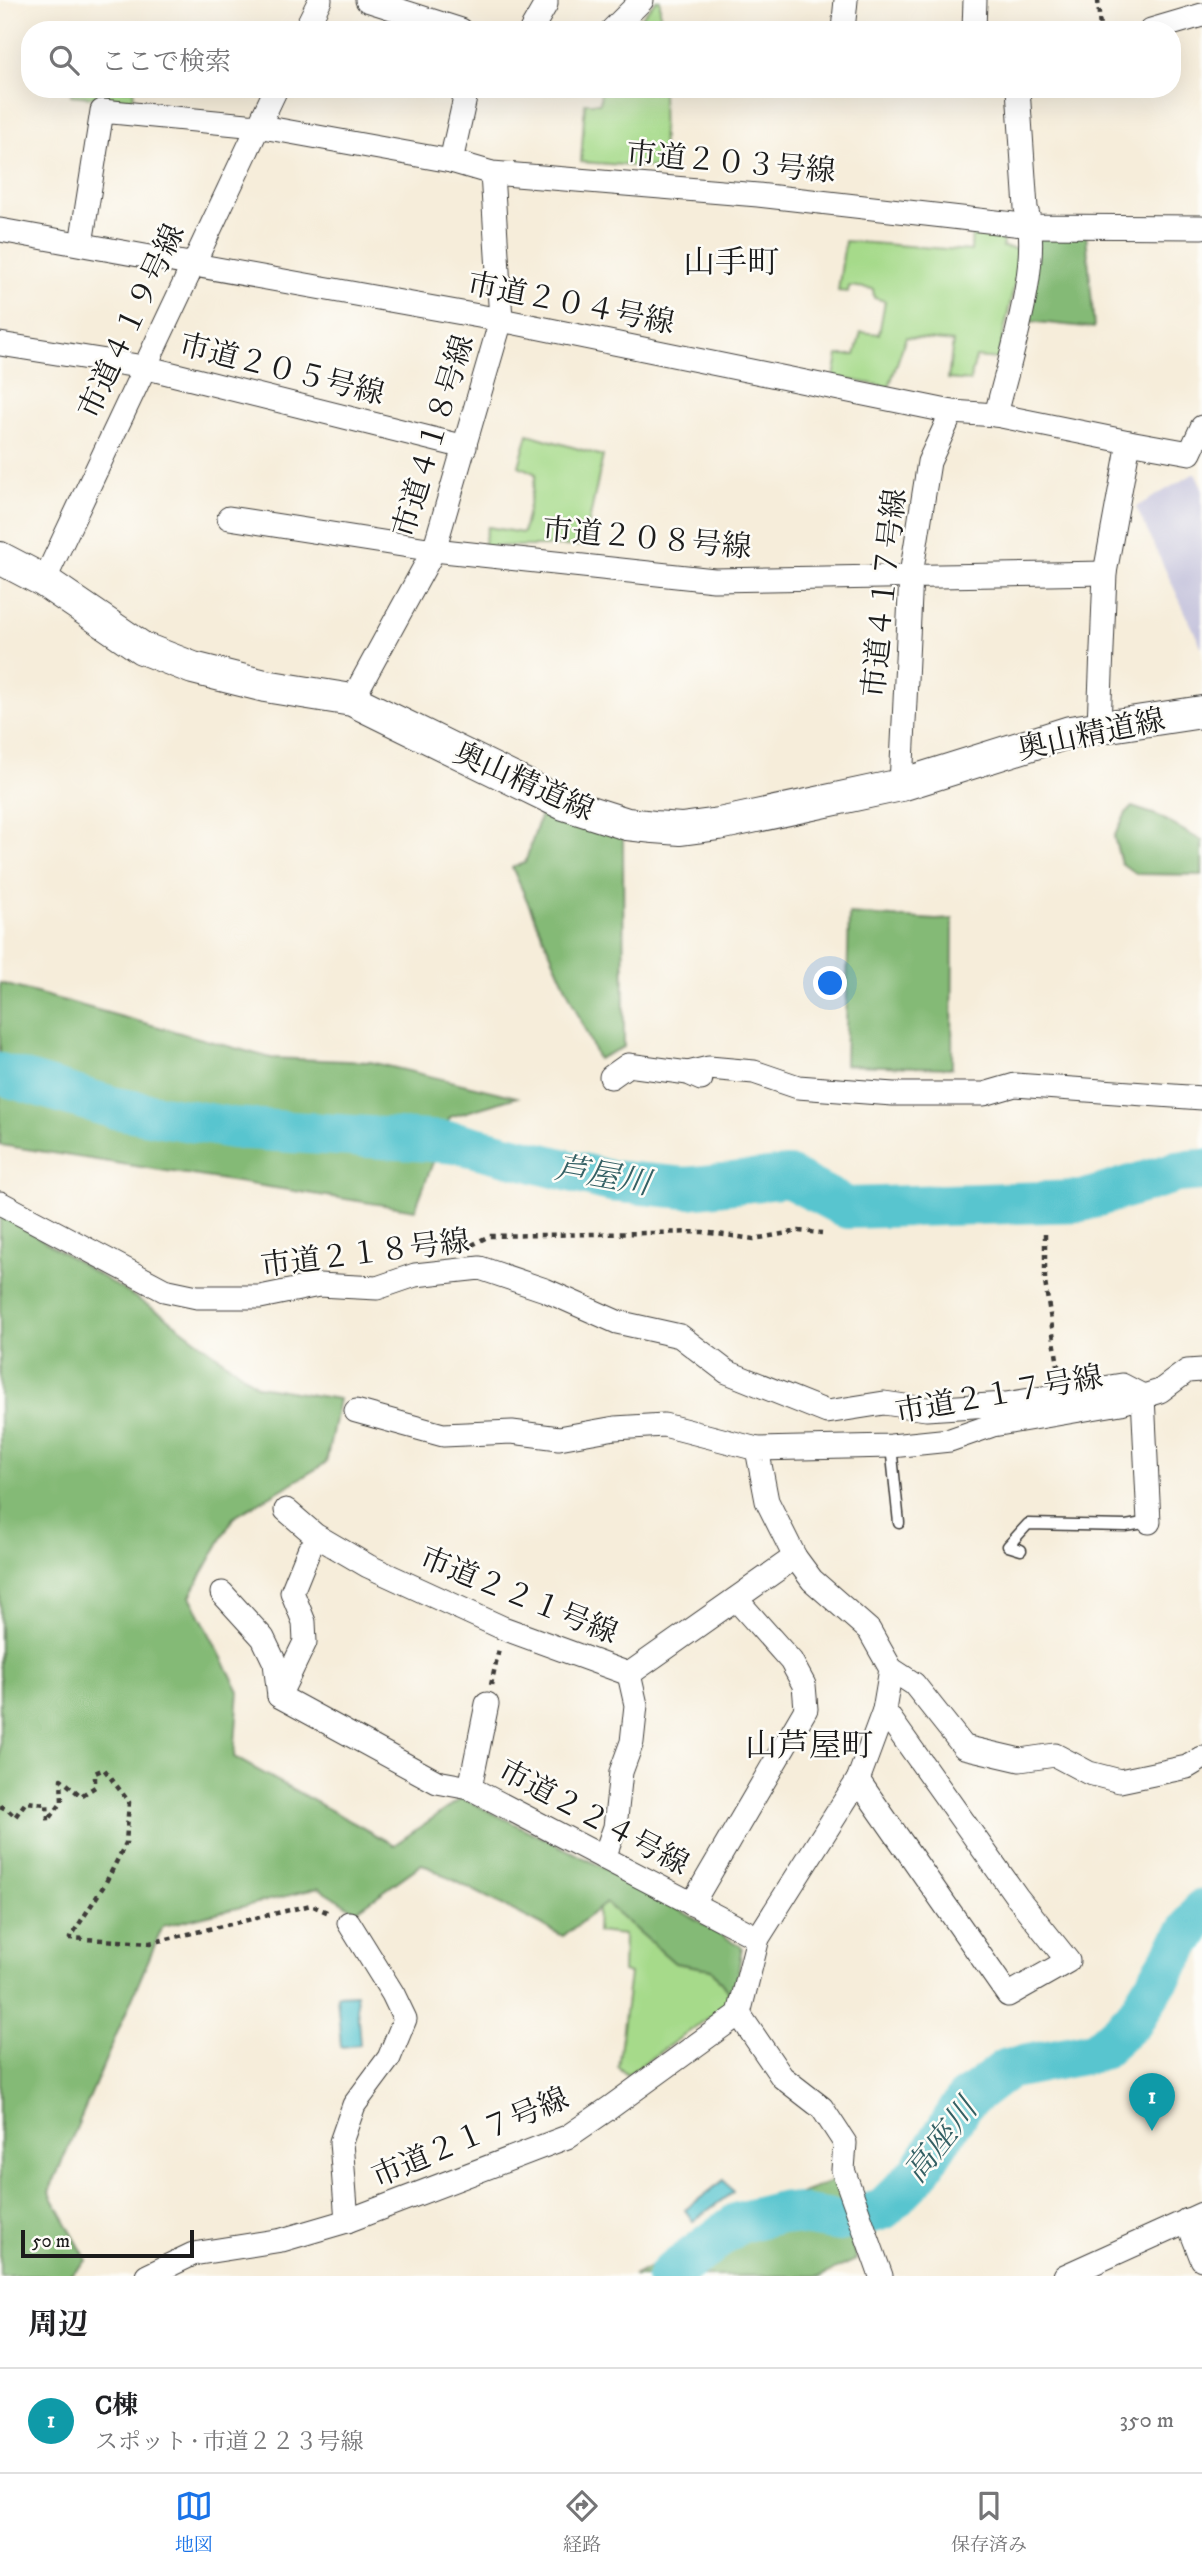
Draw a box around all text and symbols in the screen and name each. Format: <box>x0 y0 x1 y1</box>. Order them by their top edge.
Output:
search box <box>21 21 1181 98</box>
icon: search <box>45 41 83 79</box>
text: ここで検索 <box>101 46 231 79</box>
street label: 市道２０３号線 <box>625 136 837 191</box>
street label: 市道４１９号線 <box>71 219 194 425</box>
district label: 山手町 <box>683 244 779 284</box>
street label: 市道２０４号線 <box>464 266 677 343</box>
street label: 市道２０５号線 <box>175 327 388 414</box>
street label: 市道４１８号線 <box>386 331 483 542</box>
street label: 市道４１７号線 <box>856 487 915 700</box>
street label: 市道２０８号線 <box>541 512 753 567</box>
street label: 奥山精道線 <box>1014 702 1169 769</box>
street label: 奥山精道線 <box>447 735 599 830</box>
your location <box>813 966 847 1000</box>
water label: 芦屋川 <box>552 1149 656 1206</box>
street label: 市道２１８号線 <box>259 1223 472 1286</box>
street label: 市道２１７号線 <box>893 1359 1106 1432</box>
street label: 市道２２１号線 <box>414 1540 623 1653</box>
district label: 山芦屋町 <box>745 1727 873 1767</box>
street label: 市道２２４号線 <box>492 1753 695 1884</box>
pin: 1 <box>1129 2073 1175 2131</box>
street label: 市道２１７号線 <box>367 2080 574 2196</box>
water label: 高座川 <box>896 2089 989 2191</box>
scale bar <box>21 2227 194 2259</box>
text: 50 m <box>32 2230 70 2253</box>
text: 周辺 <box>28 2307 88 2344</box>
text: C棟 <box>95 2390 138 2423</box>
text: 1 <box>47 2406 55 2435</box>
text: 350 m <box>1119 2406 1174 2435</box>
text: スポット · 市道２２３号線 <box>95 2428 363 2457</box>
tab: 地図 <box>175 2487 213 2557</box>
tab: 経路 <box>563 2487 601 2557</box>
tab: 保存済み <box>951 2487 1027 2557</box>

